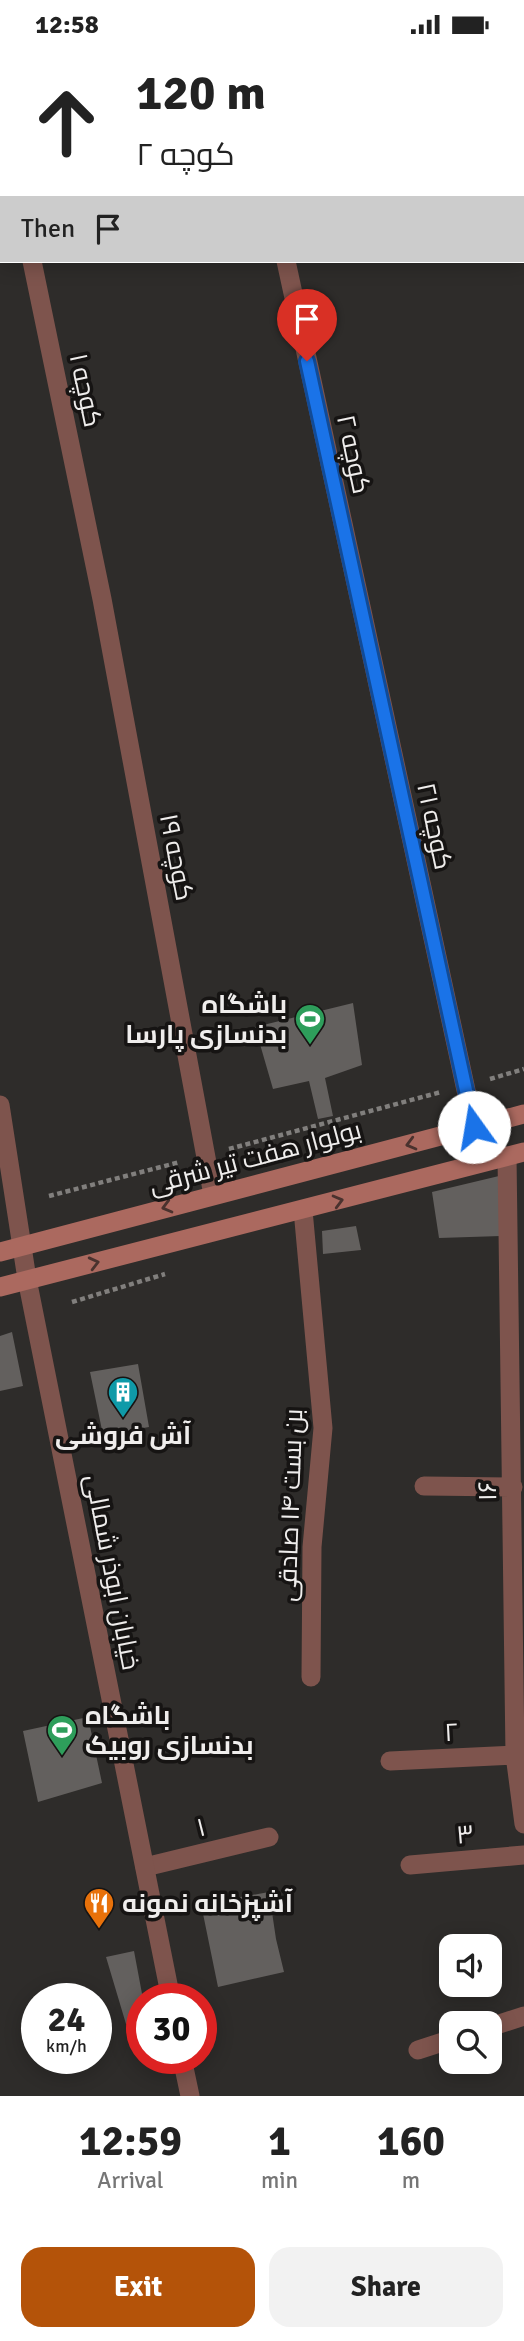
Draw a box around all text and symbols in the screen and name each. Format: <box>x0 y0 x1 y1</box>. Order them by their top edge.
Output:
text: 12:58 <box>35 9 99 41</box>
text: 120 m <box>136 63 266 123</box>
icon: ahead <box>21 77 112 168</box>
text: کوچه ۲ <box>136 135 235 174</box>
icon: arrive <box>89 210 127 248</box>
text: Then <box>21 213 75 245</box>
pin <box>277 289 337 361</box>
icon: arrive <box>288 300 326 338</box>
street label: کوچه ۱ <box>62 350 108 430</box>
street label: کوچه ۲ <box>329 412 377 497</box>
street label: کوچه ۲۱ <box>409 780 459 873</box>
street label: کوچه ۱۹ <box>152 811 200 903</box>
place label: باشگاه بدنسازی پارسا <box>125 989 287 1052</box>
sports icon: باشگاه بدنسازی پارسا <box>293 1002 327 1046</box>
position arrow <box>437 1090 511 1164</box>
street label: بولوار هفت تیر شرقی <box>146 1114 365 1202</box>
one-way arrow <box>405 1135 417 1150</box>
one-way arrow <box>332 1195 344 1209</box>
one-way arrow <box>161 1199 173 1213</box>
one-way arrow <box>87 1257 99 1271</box>
building icon: آش فروشی <box>106 1375 140 1419</box>
street label: بن بست ۱۴ صادقی <box>272 1408 310 1602</box>
place label: آش فروشی <box>55 1420 192 1452</box>
street label: خیابان ابوذر شمالی <box>77 1472 147 1673</box>
street label: ۱۶ <box>472 1480 504 1501</box>
place label: باشگاه بدنسازی روبیک <box>85 1700 254 1762</box>
sports icon: باشگاه بدنسازی روبیک <box>45 1713 79 1757</box>
street label: ۲ <box>443 1717 459 1749</box>
street label: ۱ <box>193 1811 209 1844</box>
street label: ۳ <box>455 1818 475 1852</box>
restaurant icon: آشپزخانه نمونه <box>82 1886 116 1930</box>
place label: آشپزخانه نمونه <box>122 1888 294 1921</box>
map controls <box>439 1934 502 2074</box>
button: sound <box>439 1934 502 1997</box>
speed limit sign: 30 <box>126 1983 217 2074</box>
text: 24 <box>48 1998 85 2041</box>
button: search <box>439 2011 502 2074</box>
text: km/h <box>46 2035 87 2057</box>
text: 12:59 <box>79 2116 182 2167</box>
text: 1 <box>268 2116 291 2167</box>
text: 160 <box>377 2116 445 2167</box>
text: Arrival <box>97 2166 164 2195</box>
text: min <box>261 2166 298 2195</box>
text: m <box>402 2166 420 2195</box>
button: Exit <box>21 2247 255 2327</box>
button: Share <box>269 2247 503 2327</box>

